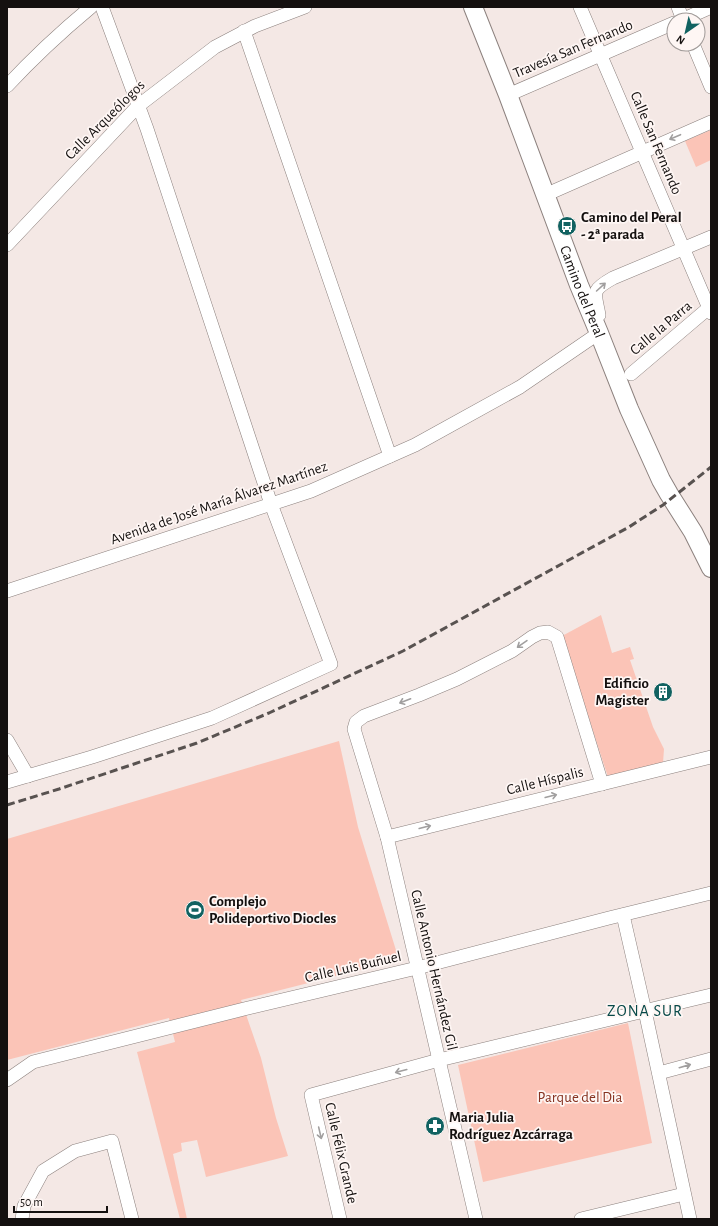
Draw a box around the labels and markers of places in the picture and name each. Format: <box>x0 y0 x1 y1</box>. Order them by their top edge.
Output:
place label: Camino del Peral - 2ª parada <box>581 210 682 242</box>
bus stop icon: Camino del Peral - 2ª parada <box>556 215 578 237</box>
place label: Edificio Magister <box>596 676 650 708</box>
building icon: Edificio Magister <box>652 681 674 703</box>
place label: Complejo Polideportivo Diocles <box>209 894 336 926</box>
sports icon: Complejo Polideportivo Diocles <box>184 899 206 921</box>
place label: Maria Julia Rodríguez Azcárraga <box>449 1110 573 1142</box>
pharmacy icon: Maria Julia Rodríguez Azcárraga <box>424 1115 446 1137</box>

